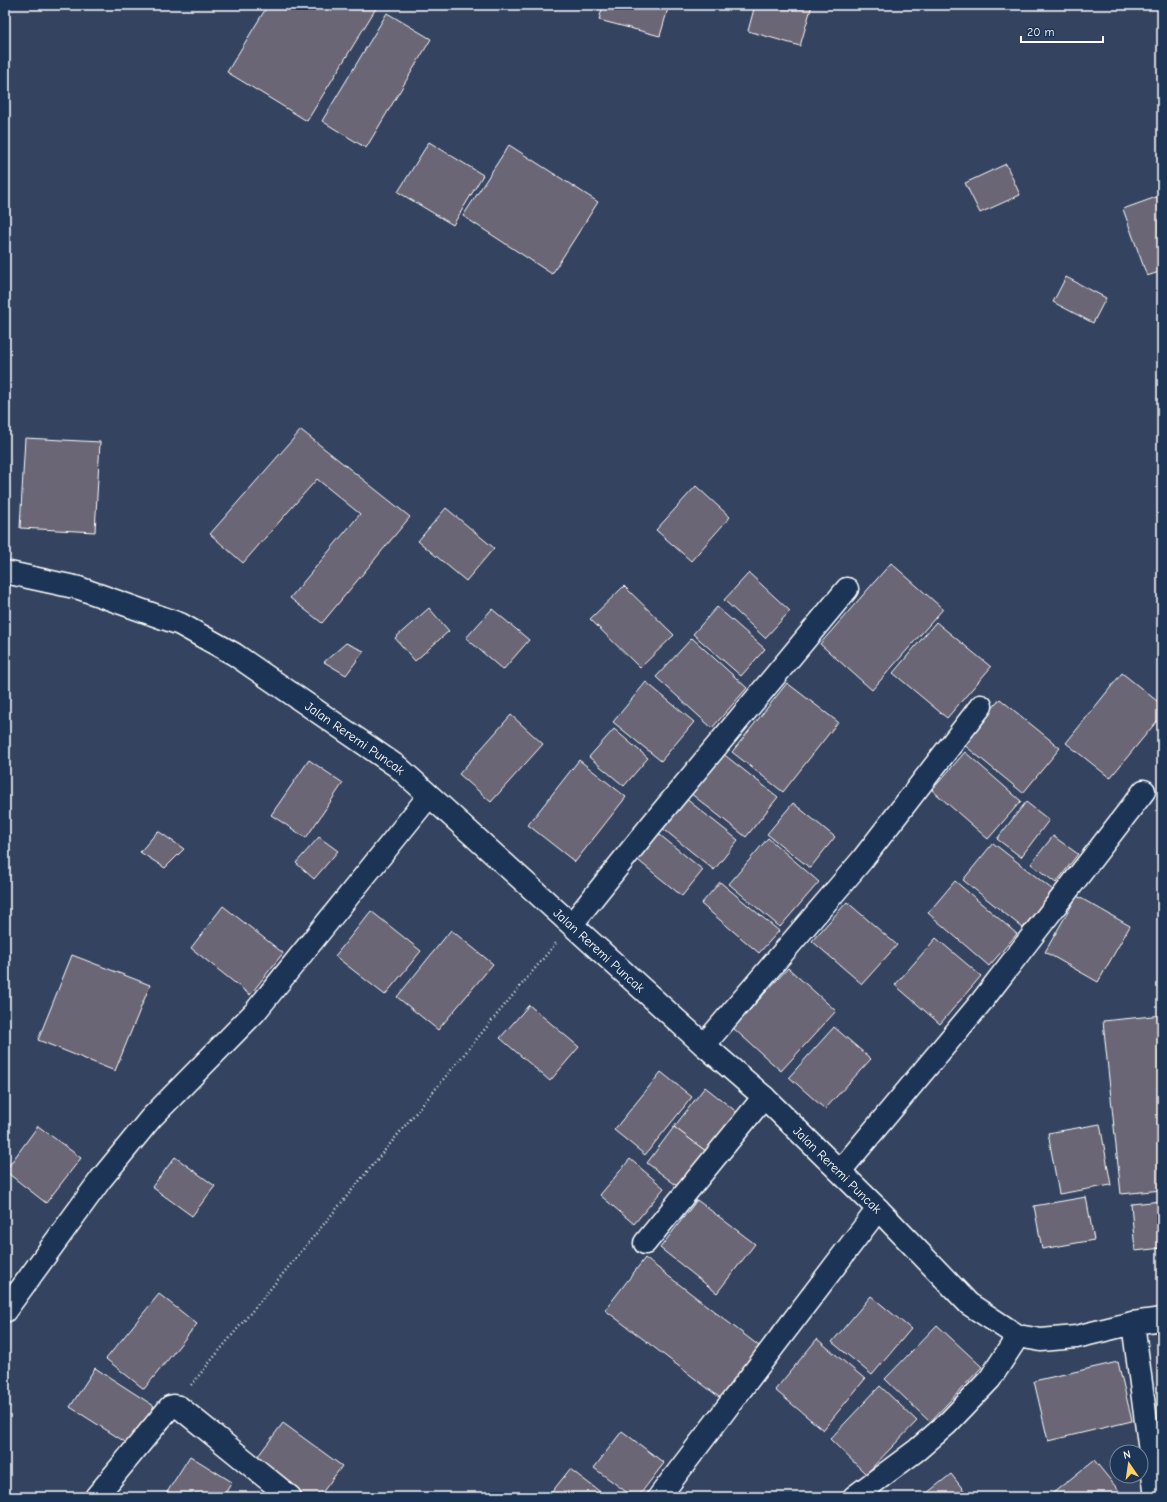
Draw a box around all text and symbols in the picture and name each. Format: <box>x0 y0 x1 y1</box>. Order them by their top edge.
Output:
scale bar <box>1021 18 1103 44</box>
text: 20 m <box>1027 25 1055 39</box>
street label: Jalan Reremi Puncak <box>303 698 409 778</box>
street label: Jalan Reremi Puncak <box>551 905 649 996</box>
street label: Jalan Reremi Puncak <box>790 1123 885 1217</box>
north arrow <box>1109 1444 1149 1484</box>
text: N <box>1122 1448 1132 1462</box>

